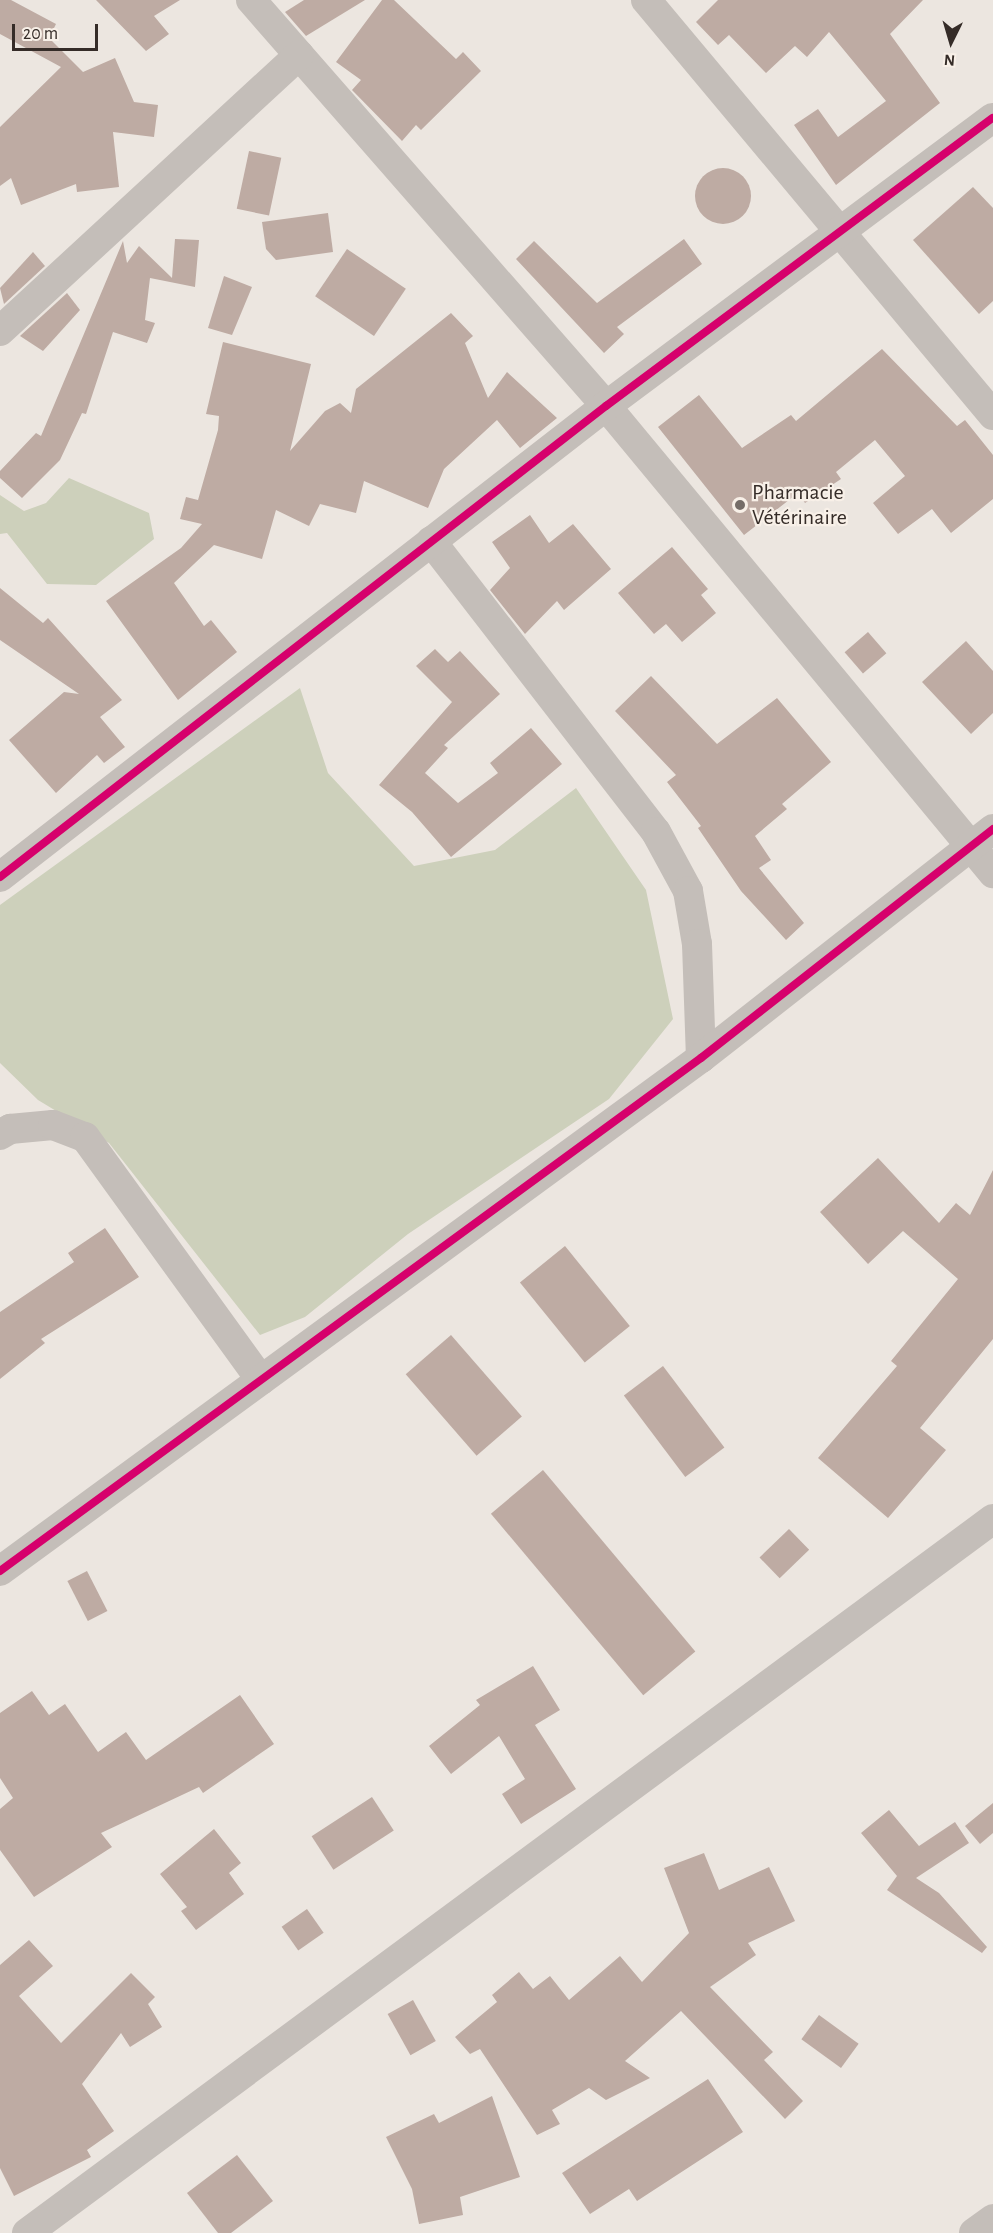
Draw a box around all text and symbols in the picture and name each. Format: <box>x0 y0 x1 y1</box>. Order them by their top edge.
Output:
scale bar <box>15 12 100 50</box>
north arrow <box>921 12 981 72</box>
text: 20 m <box>23 25 58 43</box>
text: N <box>943 51 956 68</box>
place label: Pharmacie Vétérinaire <box>752 479 847 530</box>
marker: Pharmacie Vétérinaire <box>733 498 747 512</box>

